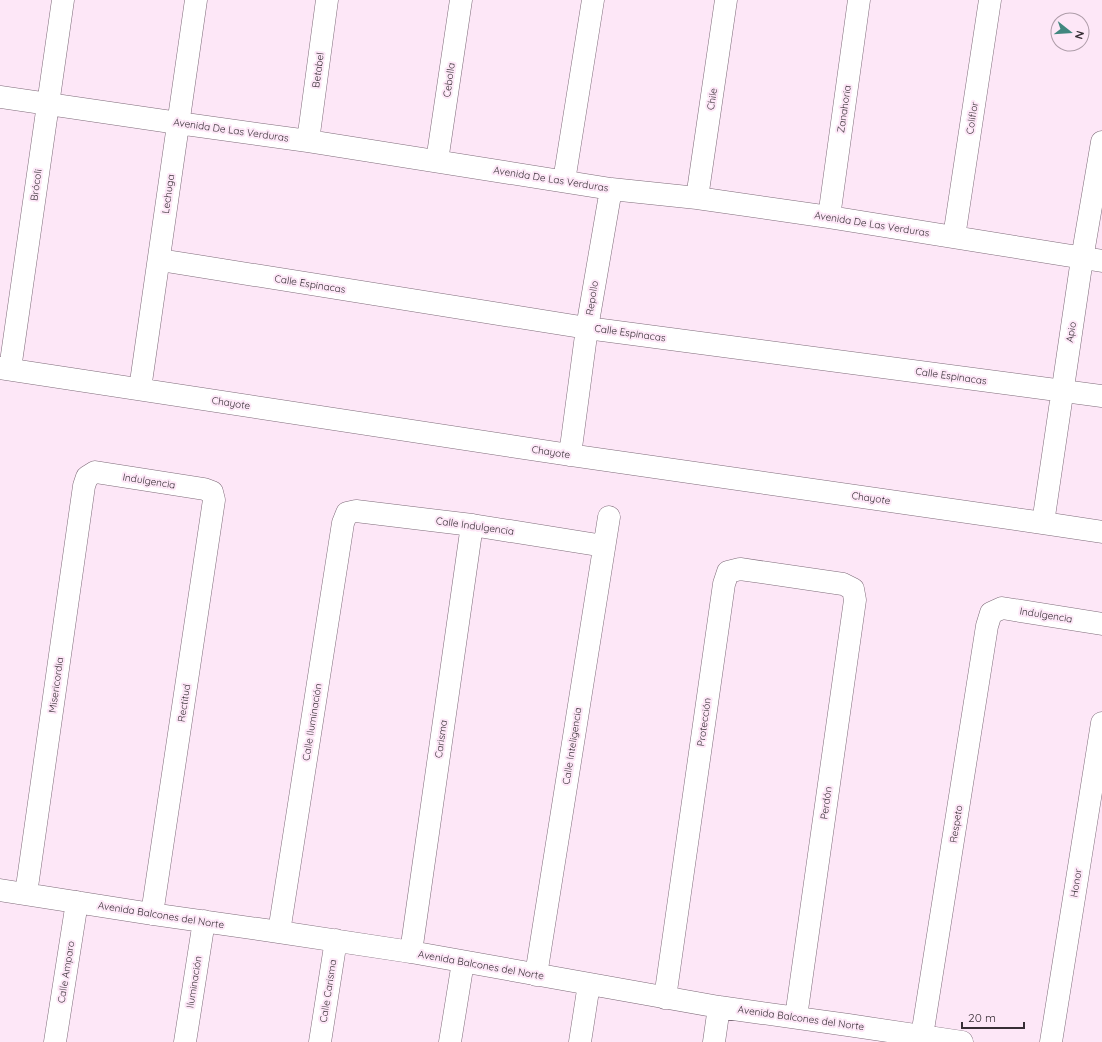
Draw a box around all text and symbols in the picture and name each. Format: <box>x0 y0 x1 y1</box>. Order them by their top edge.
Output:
north arrow <box>1050 12 1090 52</box>
text: N <box>1072 29 1087 41</box>
street label: Betabel <box>309 51 327 89</box>
street label: Cebolla <box>440 62 458 98</box>
street label: Zanahoria <box>834 84 854 134</box>
street label: Chile <box>704 87 720 111</box>
street label: Coliflor <box>963 101 981 135</box>
street label: Avenida De Las Verduras <box>172 115 290 145</box>
street label: Avenida De Las Verduras <box>493 163 610 195</box>
street label: Brócoli <box>27 168 45 202</box>
street label: Lechuga <box>159 173 177 215</box>
street label: Avenida De Las Verduras <box>814 208 931 240</box>
street label: Calle Espinacas <box>274 272 347 296</box>
street label: Repollo <box>583 280 601 316</box>
street label: Apio <box>1063 321 1079 343</box>
street label: Calle Espinacas <box>594 322 667 344</box>
street label: Calle Espinacas <box>915 365 988 387</box>
street label: Chayote <box>211 394 252 413</box>
street label: Chayote <box>531 443 572 462</box>
street label: Indulgencia <box>122 470 176 492</box>
street label: Chayote <box>851 489 892 507</box>
street label: Calle Indulgencia <box>435 514 515 538</box>
street label: Indulgencia <box>1019 604 1073 626</box>
street label: Misericordia <box>46 656 66 714</box>
street label: Calle Iluminación <box>299 682 325 762</box>
street label: Rectitud <box>175 683 193 723</box>
street label: Protección <box>694 697 714 747</box>
street label: Calle Inteligencia <box>559 706 585 786</box>
street label: Carisma <box>432 719 450 759</box>
street label: Perdón <box>817 786 835 820</box>
street label: Respeto <box>947 804 965 844</box>
street label: Honor <box>1067 868 1085 898</box>
street label: Avenida Balcones del Norte <box>97 899 225 931</box>
street label: Calle Amparo <box>55 940 77 1004</box>
street label: Avenida Balcones del Norte <box>417 948 545 983</box>
street label: Iluminación <box>183 955 205 1009</box>
street label: Calle Carisma <box>317 958 339 1024</box>
street label: Avenida Balcones del Norte <box>737 1003 865 1033</box>
scale bar <box>962 1004 1024 1030</box>
text: 20 m <box>968 1010 996 1025</box>

